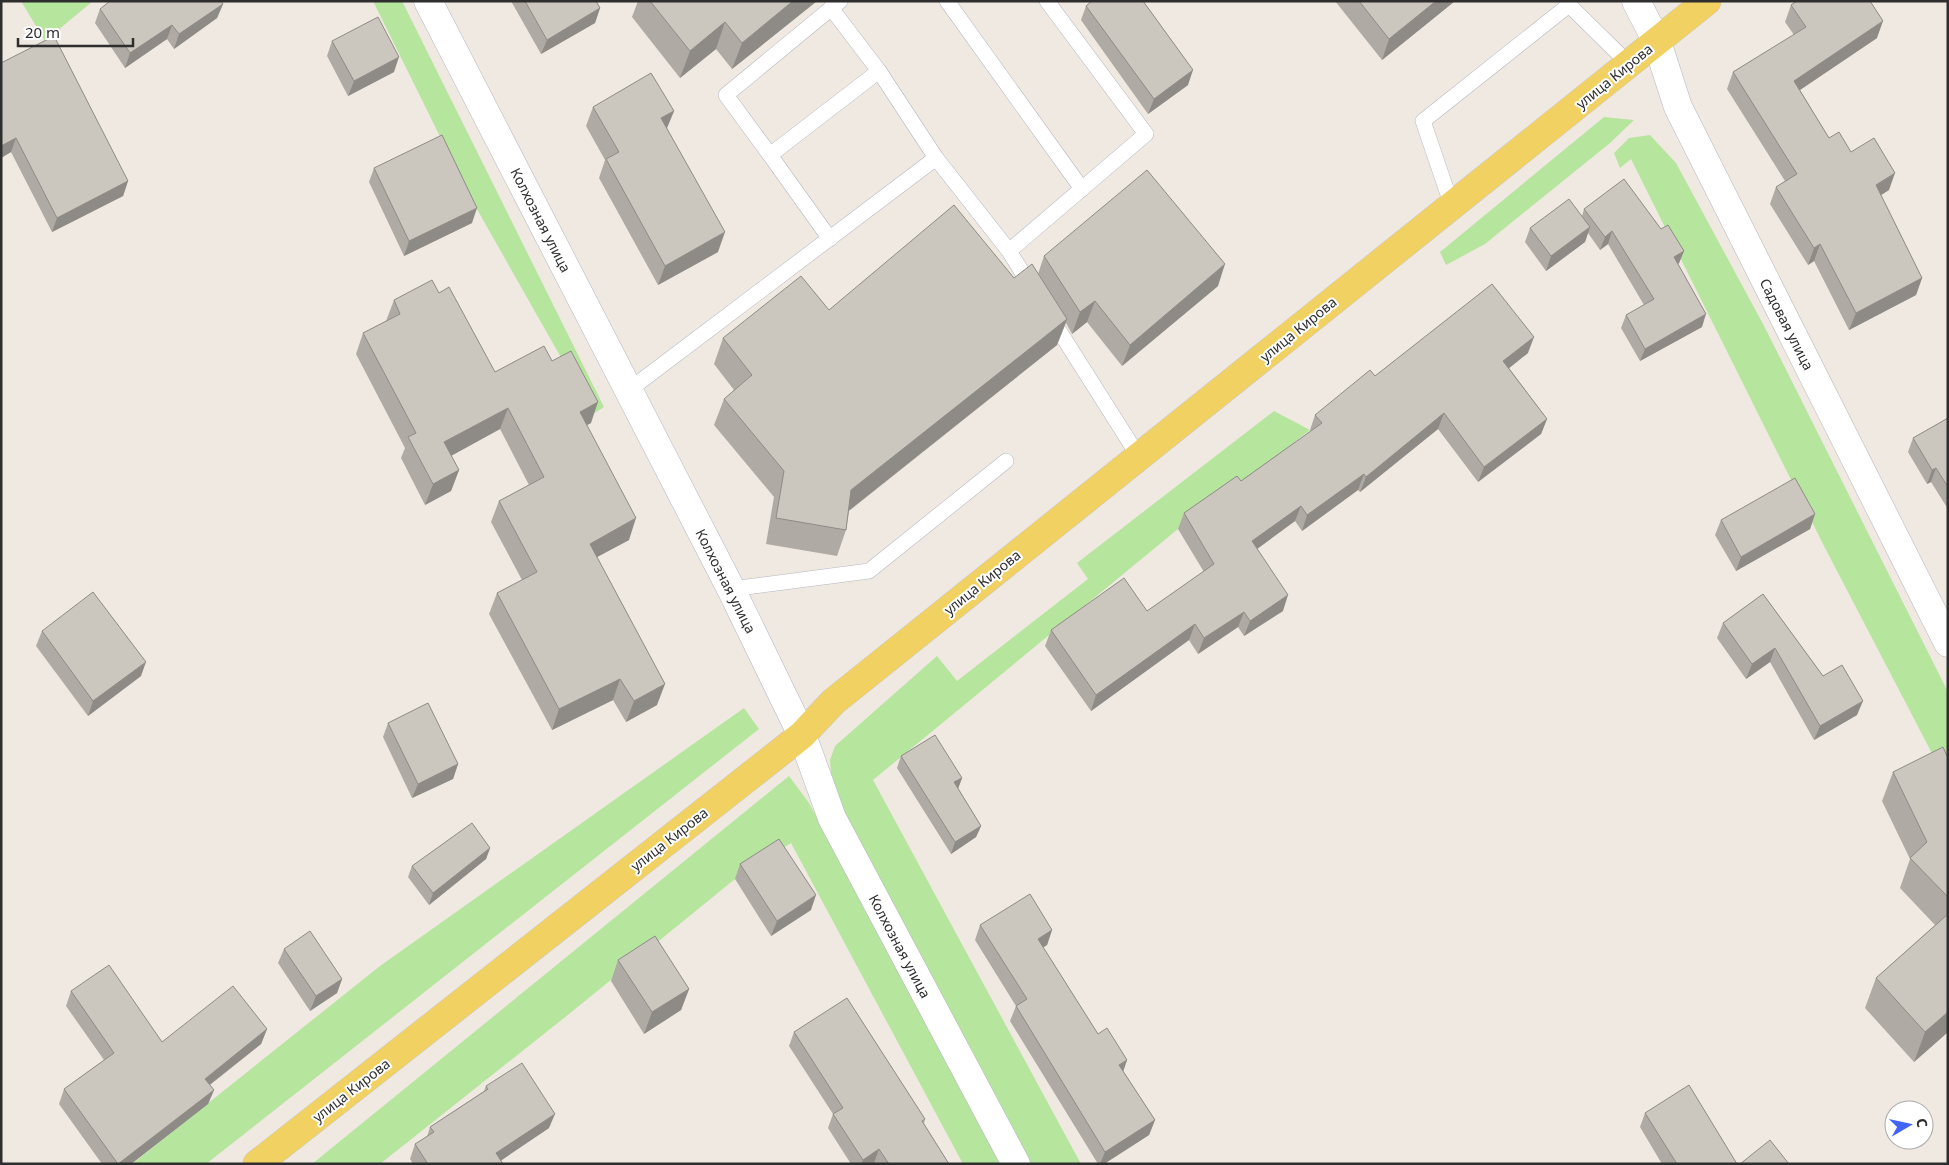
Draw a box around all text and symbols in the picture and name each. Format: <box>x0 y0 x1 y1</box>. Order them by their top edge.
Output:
scale bar <box>18 15 132 47</box>
text: 20 m <box>25 22 60 42</box>
street label: улица Кирова <box>1572 39 1656 113</box>
street label: Колхозная улица <box>506 165 576 275</box>
street label: Садовая улица <box>1756 275 1818 373</box>
street label: улица Кирова <box>1256 292 1340 366</box>
street label: Колхозная улица <box>691 526 761 636</box>
street label: улица Кирова <box>940 545 1024 619</box>
street label: улица Кирова <box>626 803 712 875</box>
street label: Колхозная улица <box>865 891 935 1001</box>
street label: улица Кирова <box>308 1054 394 1126</box>
north arrow <box>1884 1100 1934 1150</box>
text: С <box>1912 1117 1932 1129</box>

